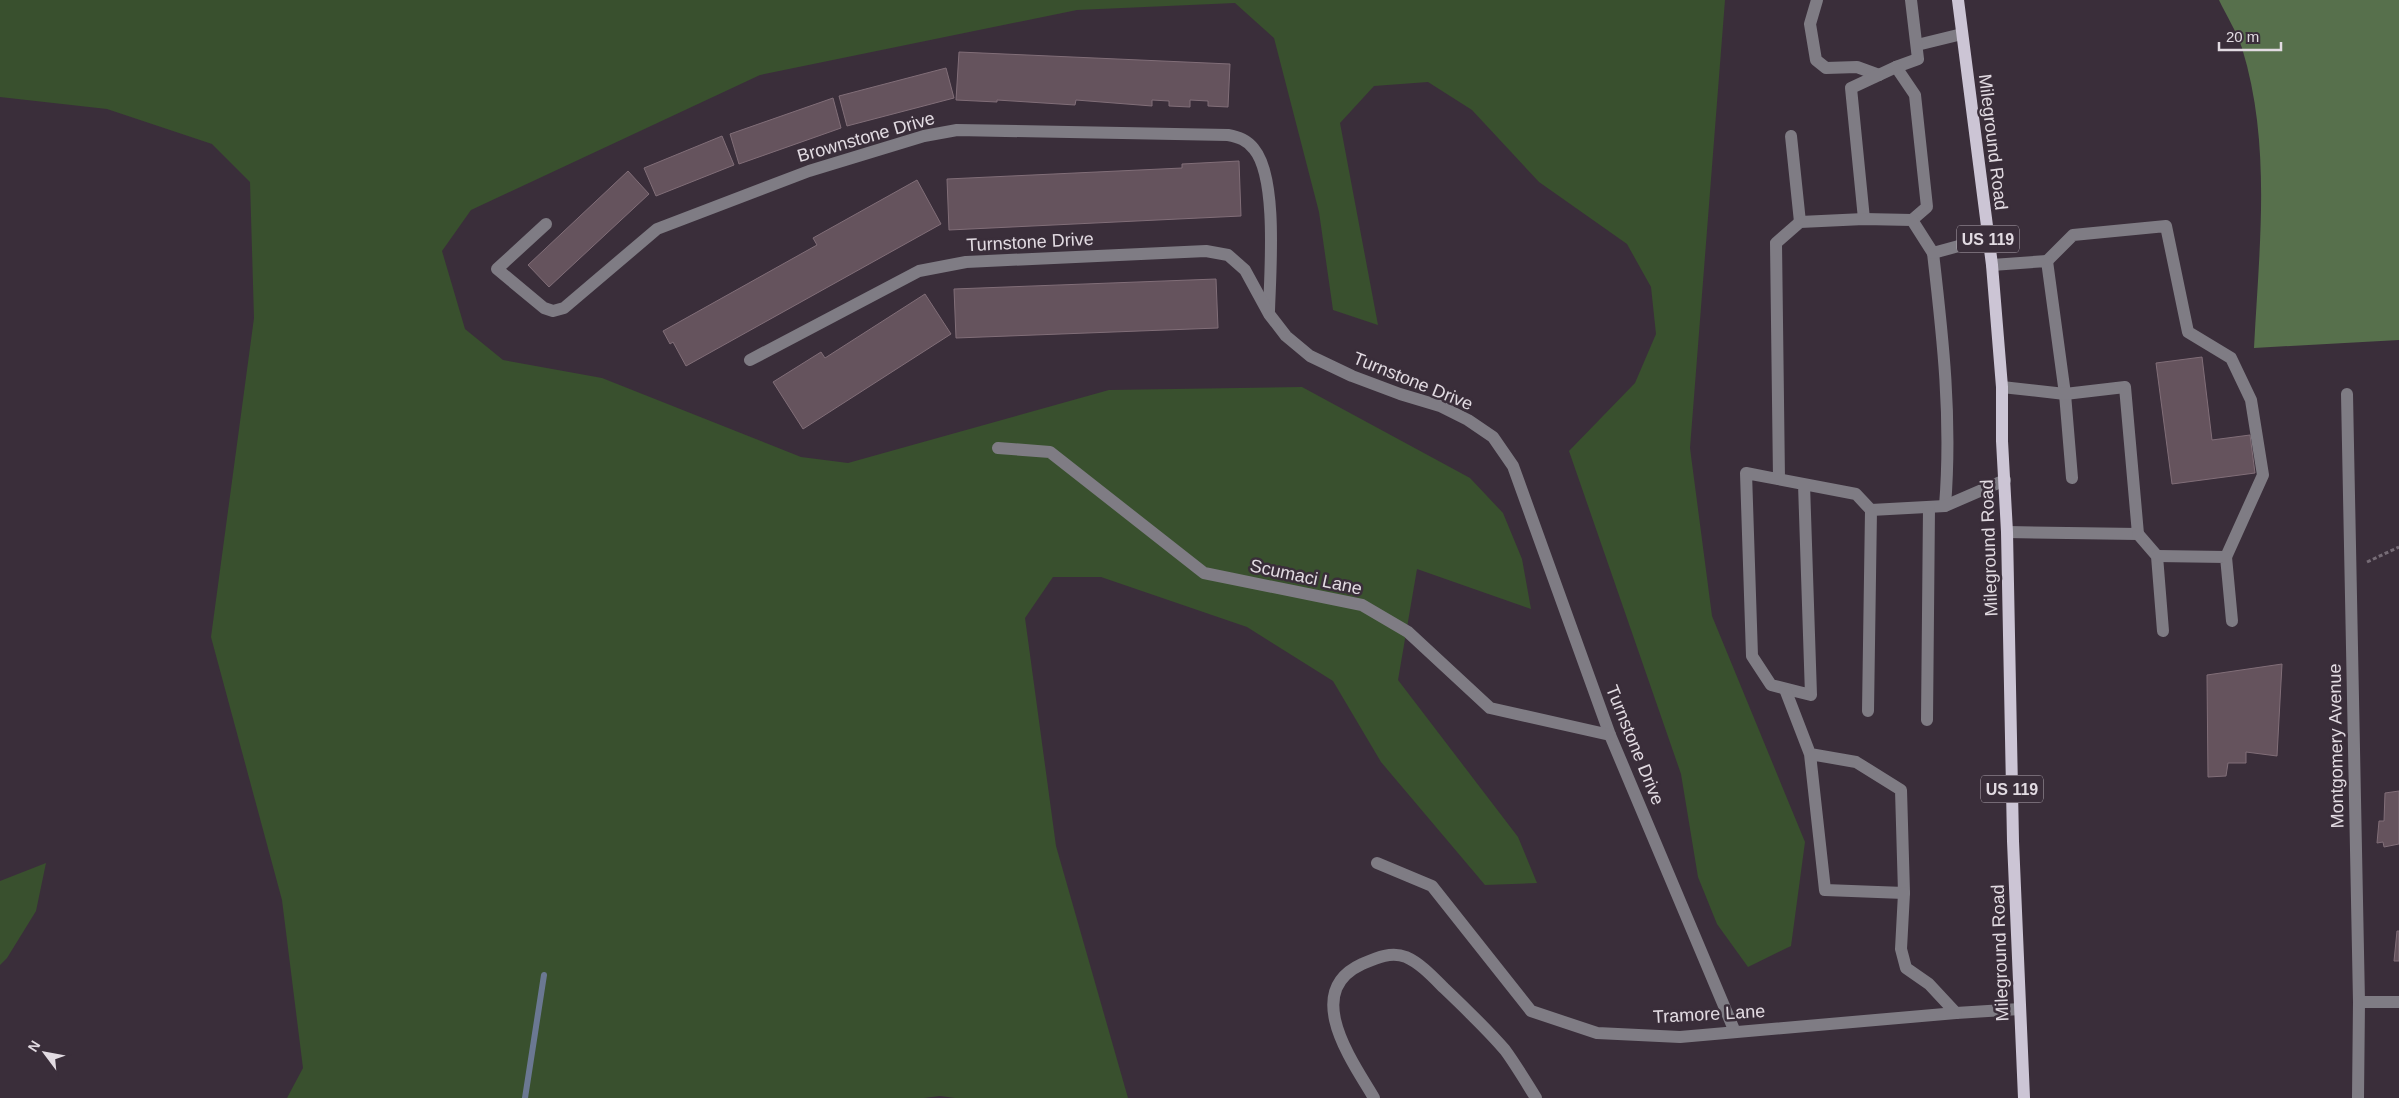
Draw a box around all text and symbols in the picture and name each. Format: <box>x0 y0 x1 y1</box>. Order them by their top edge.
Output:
scale bar <box>2219 20 2282 52</box>
text: 20 m <box>2226 28 2259 45</box>
street label: Mileground Road <box>1975 73 2011 211</box>
street label: Brownstone Drive <box>795 108 937 166</box>
road number: US 119 <box>1957 225 2019 252</box>
street label: Turnstone Drive <box>966 229 1094 255</box>
street label: Turnstone Drive <box>1350 348 1476 414</box>
street label: Mileground Road <box>1977 479 2001 617</box>
street label: Scumaci Lane <box>1248 555 1364 599</box>
street label: Montgomery Avenue <box>2325 663 2347 829</box>
street label: Turnstone Drive <box>1602 682 1668 808</box>
road number: US 119 <box>1981 776 2043 802</box>
street label: Mileground Road <box>1988 884 2012 1022</box>
street label: Tramore Lane <box>1652 1001 1766 1027</box>
north arrow <box>20 1028 70 1078</box>
text: N <box>25 1038 43 1055</box>

